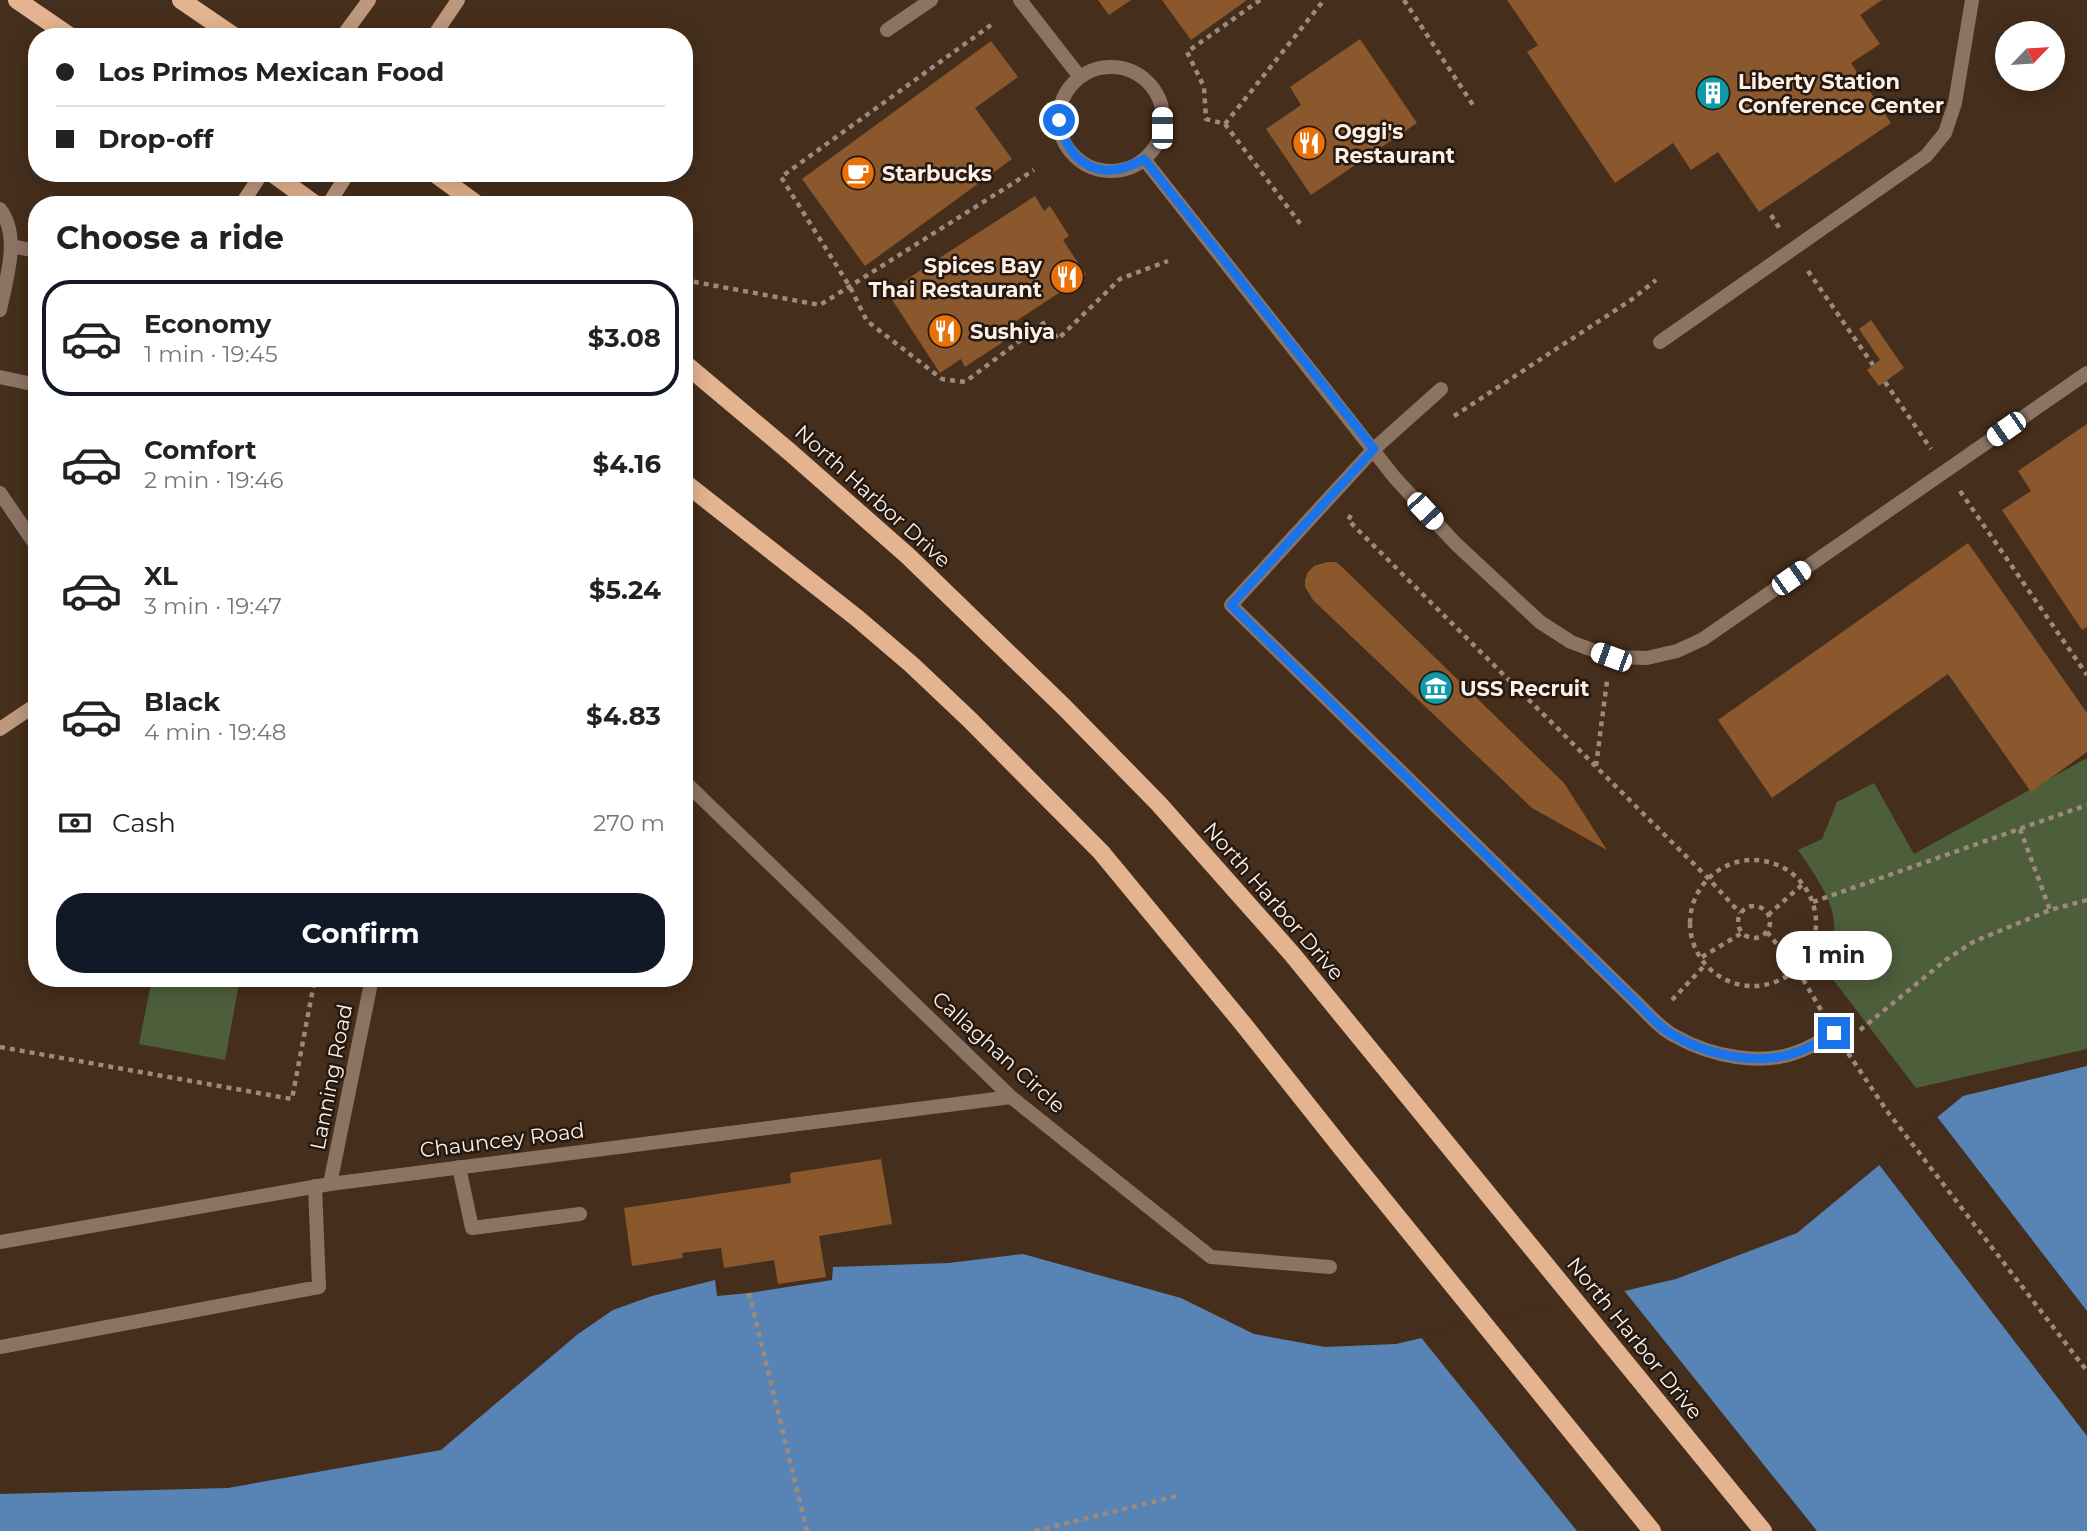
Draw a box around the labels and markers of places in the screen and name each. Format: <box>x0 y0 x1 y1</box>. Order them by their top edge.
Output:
place label: Liberty Station Conference Center <box>1738 69 1944 118</box>
building icon: Liberty Station Conference Center <box>1694 74 1732 112</box>
place label: Oggi's Restaurant <box>1334 119 1455 168</box>
restaurant icon: Oggi's Restaurant <box>1290 124 1328 162</box>
cafe icon: Starbucks <box>839 154 877 192</box>
place label: Starbucks <box>882 161 992 186</box>
place label: Spices Bay Thai Restaurant <box>868 253 1042 302</box>
restaurant icon: Spices Bay Thai Restaurant <box>1048 258 1086 296</box>
restaurant icon: Sushiya <box>926 312 964 350</box>
place label: Sushiya <box>970 319 1055 344</box>
museum icon: USS Recruit <box>1417 669 1455 707</box>
place label: USS Recruit <box>1460 676 1589 701</box>

